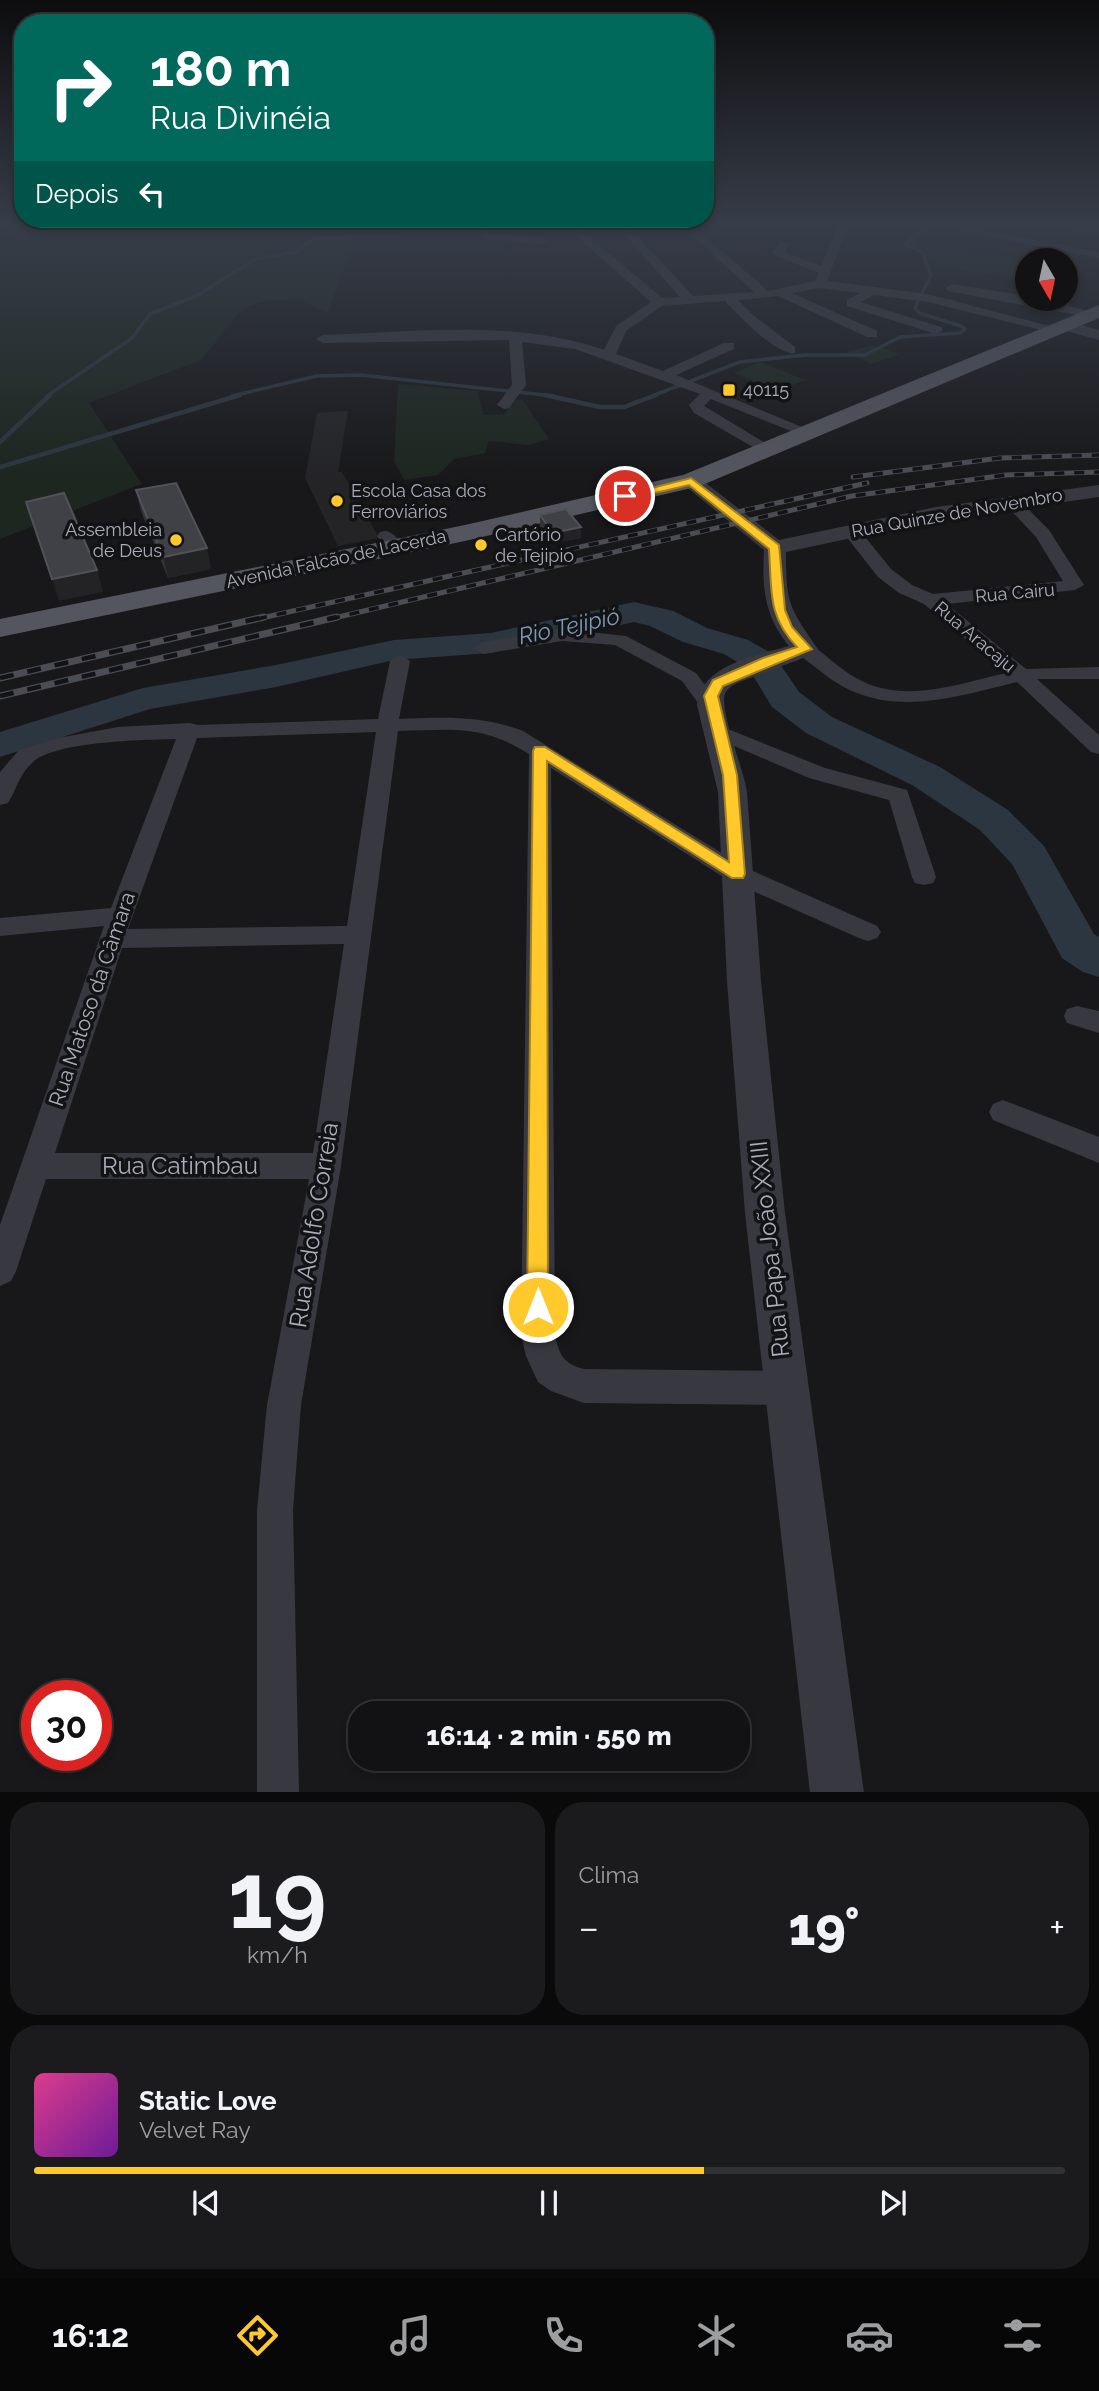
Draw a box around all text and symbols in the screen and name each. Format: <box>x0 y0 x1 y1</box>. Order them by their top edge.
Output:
text: 180 m <box>150 40 291 97</box>
icon: right <box>35 42 126 133</box>
text: Rua Divinéia <box>150 99 331 136</box>
icon: left <box>133 175 171 213</box>
text: Depois <box>35 179 119 209</box>
north arrow <box>1015 248 1078 312</box>
map controls <box>1015 248 1078 311</box>
place label: 40115 <box>743 379 789 400</box>
marker: 40115 <box>721 382 737 398</box>
pin <box>595 466 655 526</box>
icon: arrive <box>606 477 644 515</box>
place label: Escola Casa dos Ferroviários <box>351 480 487 522</box>
street label: Rua Quinze de Novembro <box>850 484 1064 541</box>
marker: Escola Casa dos Ferroviários <box>329 493 345 509</box>
place label: Assembleia de Deus <box>65 519 162 561</box>
place label: Cartório de Tejipio <box>495 524 574 566</box>
street label: Avenida Falcão de Lacerda <box>224 525 448 592</box>
marker: Assembleia de Deus <box>168 532 184 548</box>
marker: Cartório de Tejipio <box>473 537 489 553</box>
street label: Rua Cairu <box>974 579 1056 606</box>
street label: Rua Aracaju <box>931 597 1020 676</box>
water label: Rio Tejipió <box>516 602 622 649</box>
street label: Rua Matoso da Câmara <box>43 888 140 1109</box>
street label: Rua Adolfo Correia <box>283 1120 344 1330</box>
street label: Rua Papa João XXIII <box>744 1140 795 1359</box>
street label: Rua Catimbau <box>102 1151 258 1180</box>
position arrow <box>501 1270 575 1344</box>
speed limit sign: 30 <box>21 1680 112 1771</box>
text: 16:14 · 2 min · 550 m <box>426 1721 672 1751</box>
text: 19 <box>228 1842 327 1949</box>
text: Clima <box>579 1861 639 1888</box>
text: 19° <box>788 1896 860 1957</box>
text: − <box>579 1905 599 1950</box>
text: + <box>1049 1905 1065 1950</box>
text: km/h <box>247 1941 308 1968</box>
text: Static Love <box>139 2086 277 2116</box>
text: Velvet Ray <box>139 2116 251 2143</box>
icon: previous <box>187 2184 225 2222</box>
icon: pause <box>530 2184 568 2222</box>
icon: next <box>874 2184 912 2222</box>
icon: directions <box>233 2311 282 2360</box>
icon: music <box>386 2311 435 2360</box>
icon: phone <box>539 2311 588 2360</box>
icon: climate <box>692 2311 741 2360</box>
icon: car <box>845 2311 894 2360</box>
icon: filters <box>998 2311 1047 2360</box>
text: 16:12 <box>52 2317 129 2354</box>

